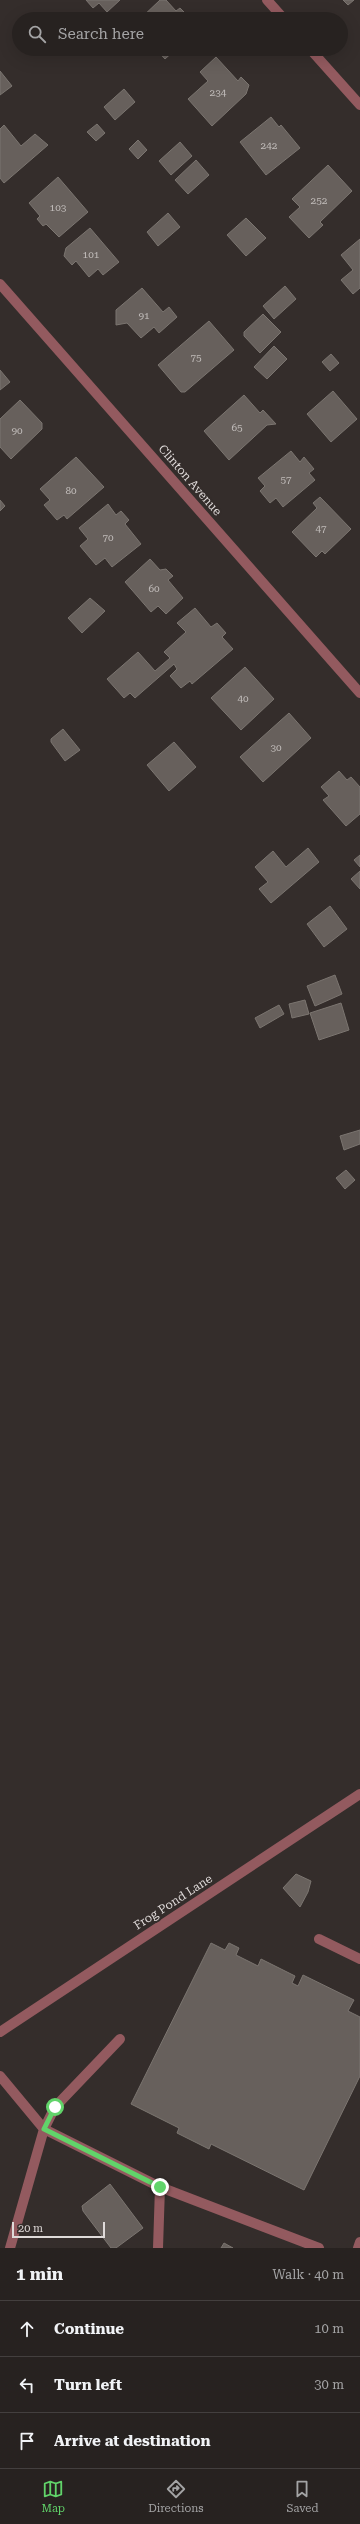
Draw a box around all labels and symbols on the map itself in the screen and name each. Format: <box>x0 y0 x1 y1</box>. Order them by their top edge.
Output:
house number: 234 <box>210 87 227 98</box>
house number: 242 <box>261 140 278 151</box>
house number: 252 <box>311 195 328 206</box>
house number: 103 <box>50 202 67 213</box>
house number: 101 <box>83 249 100 260</box>
house number: 91 <box>138 310 150 321</box>
house number: 75 <box>190 352 202 363</box>
house number: 65 <box>231 422 243 433</box>
house number: 90 <box>11 425 23 436</box>
street label: Clinton Avenue <box>155 442 225 519</box>
house number: 57 <box>280 474 292 485</box>
house number: 80 <box>65 485 77 496</box>
house number: 47 <box>315 523 327 534</box>
house number: 70 <box>102 532 114 543</box>
house number: 60 <box>148 583 160 594</box>
house number: 40 <box>237 693 249 704</box>
house number: 30 <box>270 742 282 753</box>
street label: Frog Pond Lane <box>131 1871 215 1933</box>
route start <box>46 2098 64 2116</box>
route end <box>151 2178 169 2196</box>
scale bar <box>12 2220 105 2239</box>

